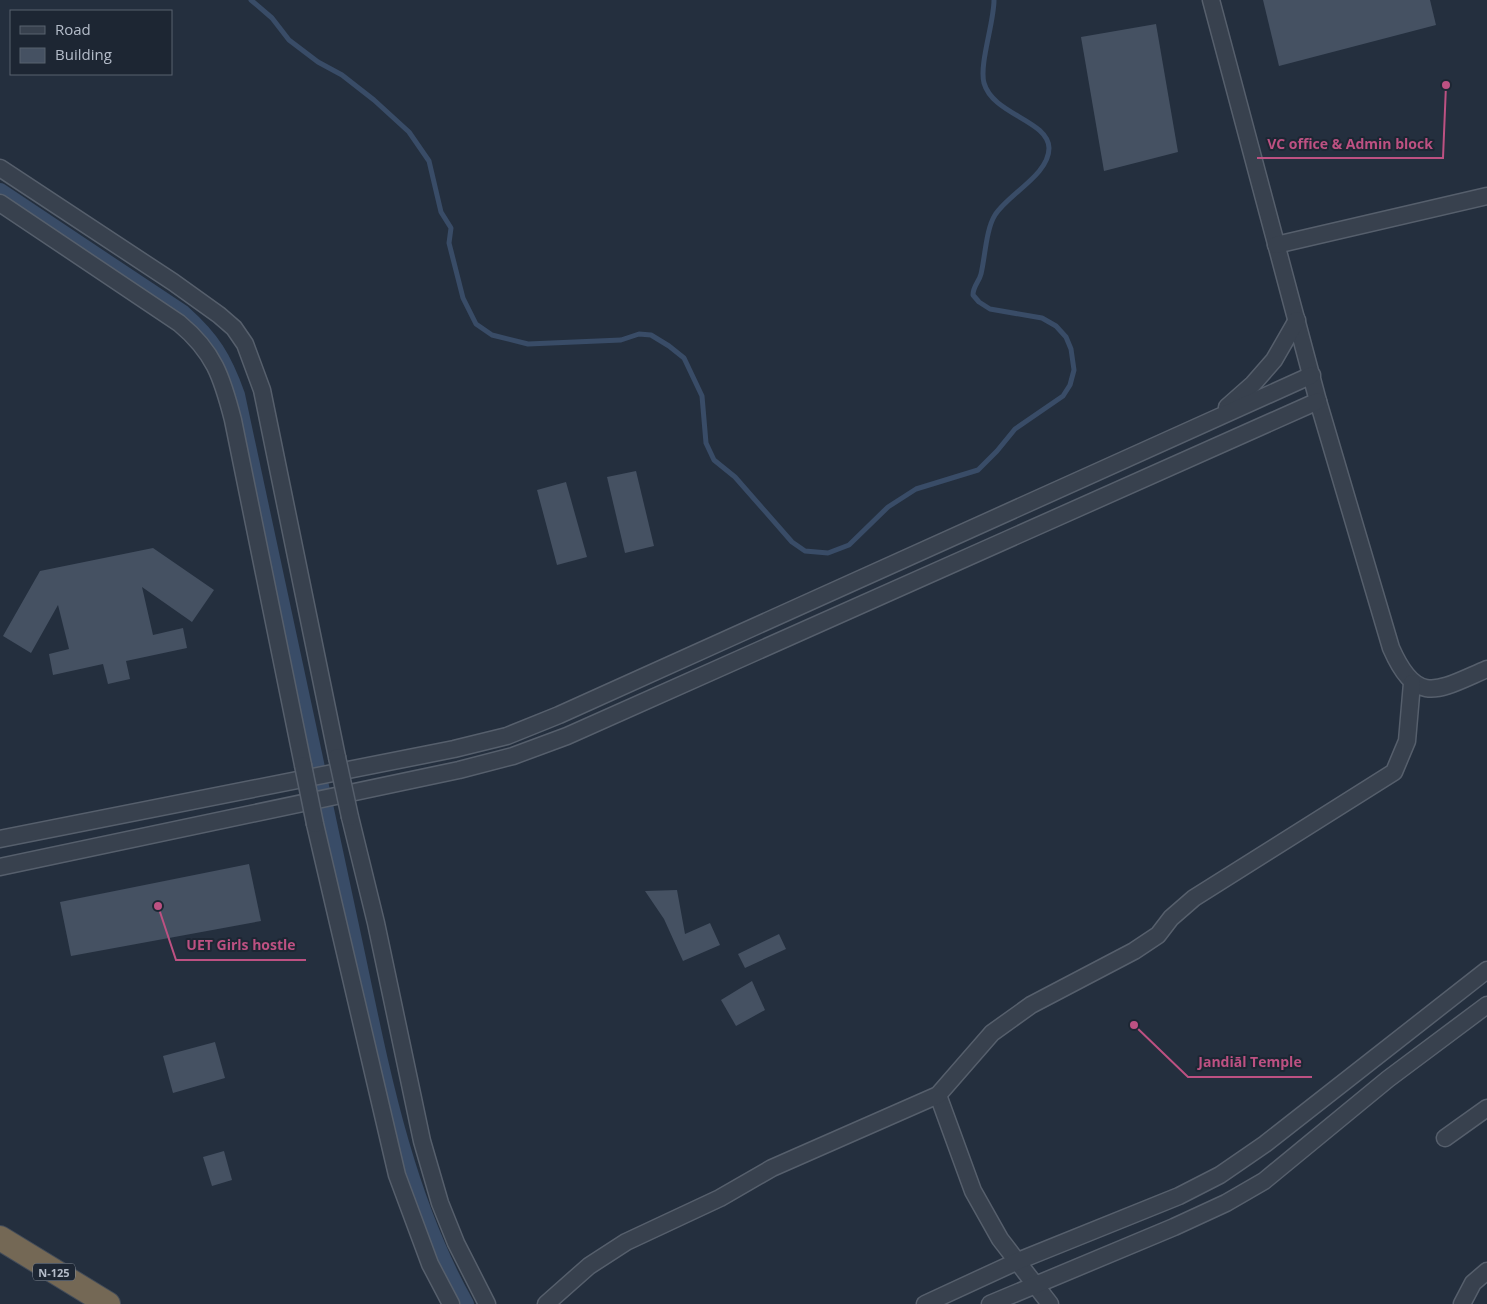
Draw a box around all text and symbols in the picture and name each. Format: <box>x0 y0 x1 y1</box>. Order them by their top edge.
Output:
legend <box>10 10 172 75</box>
text: Road <box>55 19 91 39</box>
text: Building <box>55 44 112 64</box>
callout: VC office & Admin block <box>1257 129 1443 158</box>
text: VC office & Admin block <box>1267 134 1433 153</box>
callout: UET Girls hostle <box>176 931 306 960</box>
text: UET Girls hostle <box>186 935 296 954</box>
callout: Jandiāl Temple <box>1188 1048 1312 1077</box>
text: Jandiāl Temple <box>1196 1052 1302 1071</box>
road number: N-125 <box>33 1264 75 1280</box>

